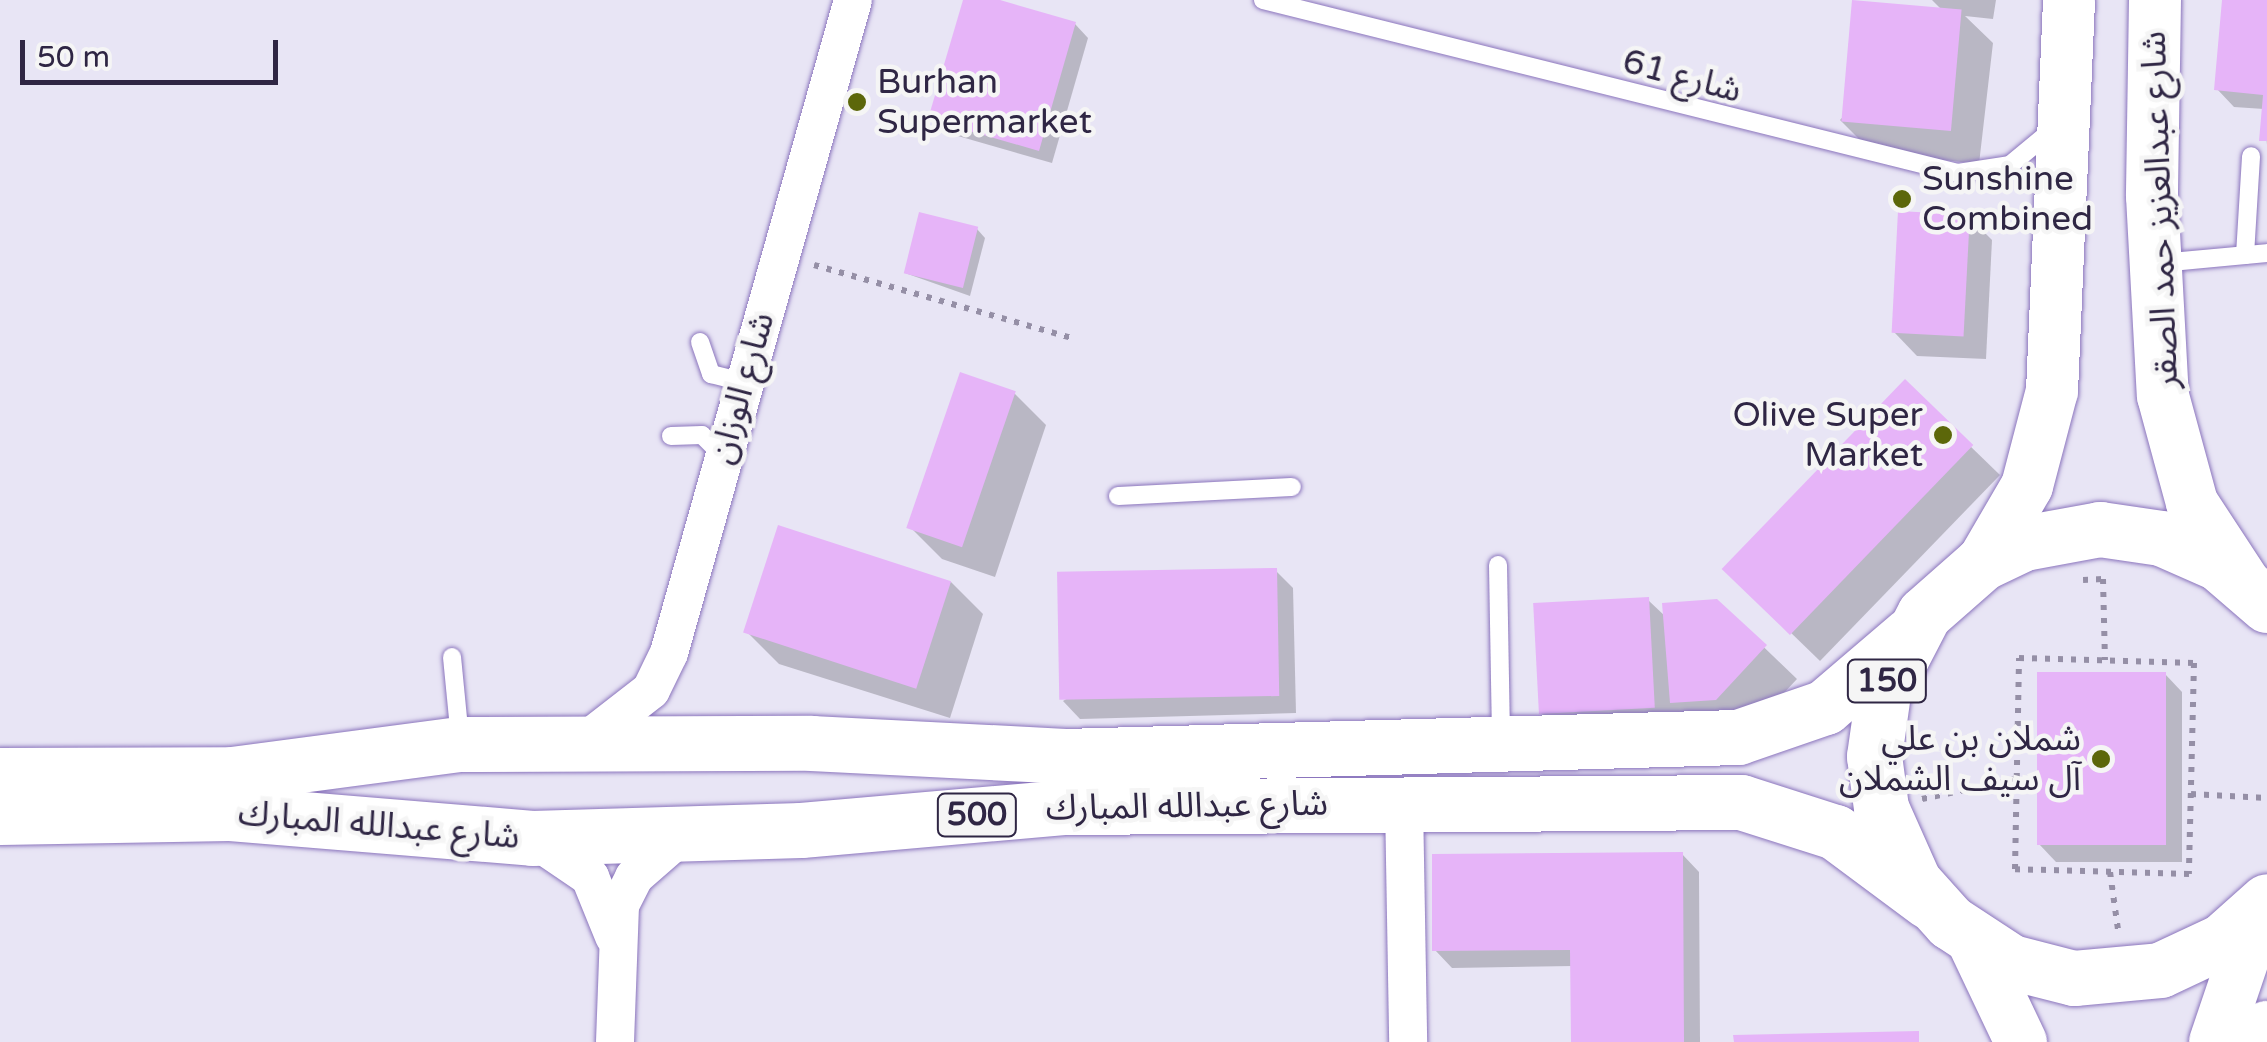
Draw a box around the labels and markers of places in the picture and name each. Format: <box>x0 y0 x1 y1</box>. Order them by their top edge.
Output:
place label: Burhan Supermarket <box>877 61 1092 143</box>
marker: Burhan Supermarket <box>846 91 868 113</box>
place label: Sunshine Combined <box>1922 158 2093 240</box>
marker: Sunshine Combined <box>1891 188 1913 210</box>
place label: Olive Super Market <box>1732 394 1923 476</box>
marker: Olive Super Market <box>1932 424 1954 446</box>
place label: شملان بن علي آل سيف الشملان <box>1839 718 2081 800</box>
marker: شملان بن علي آل سيف الشملان <box>2090 748 2112 770</box>

